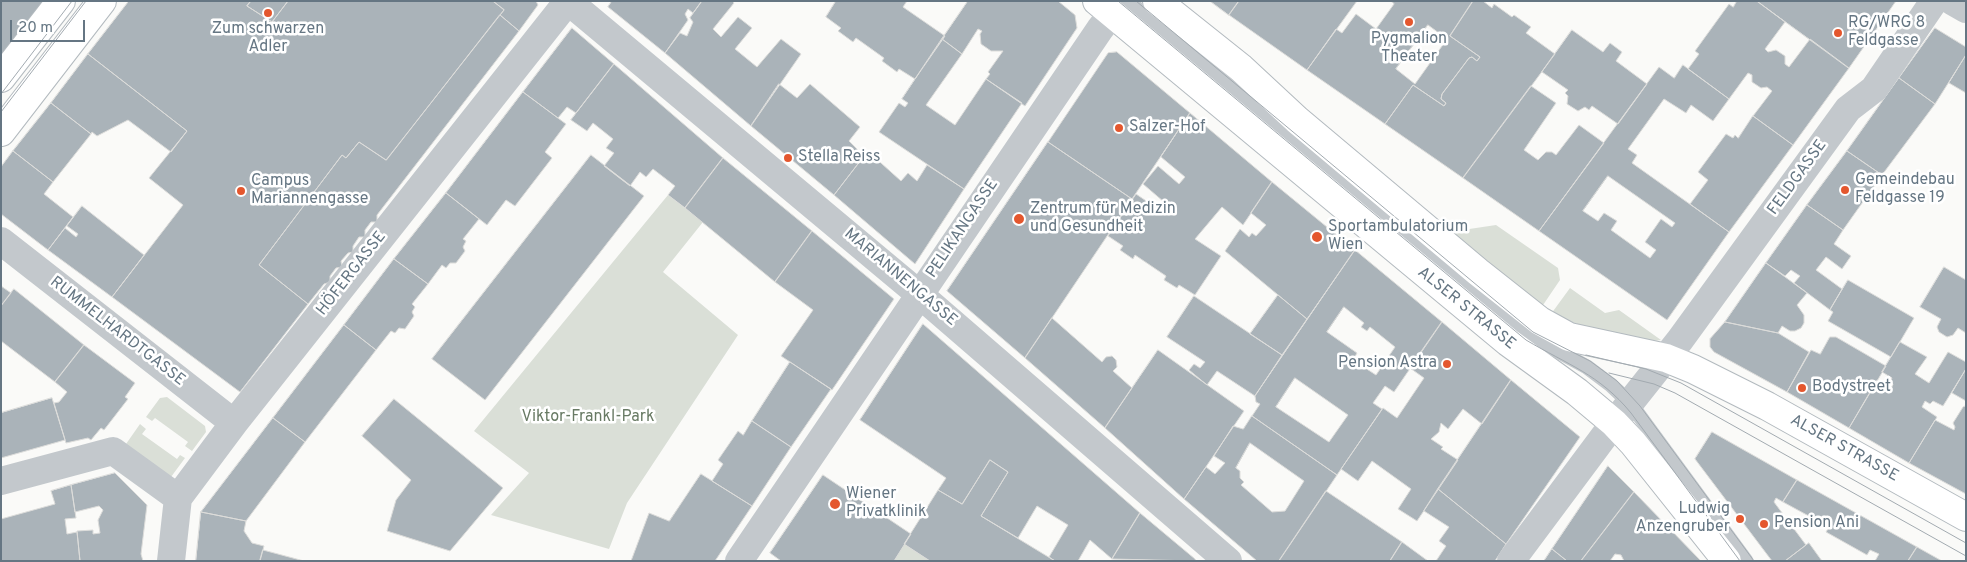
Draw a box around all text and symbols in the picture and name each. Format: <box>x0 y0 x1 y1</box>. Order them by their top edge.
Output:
marker: Zum schwarzen Adler <box>262 7 274 19</box>
scale bar <box>12 10 88 42</box>
place label: RG/WRG 8 Feldgasse <box>1848 14 1925 52</box>
marker: Pygmalion Theater <box>1403 16 1415 28</box>
text: 20 m <box>18 19 53 38</box>
place label: Zum schwarzen Adler <box>212 20 324 58</box>
marker: RG/WRG 8 Feldgasse <box>1832 27 1844 39</box>
place label: Pygmalion Theater <box>1371 30 1447 68</box>
place label: Salzer-Hof <box>1129 118 1205 138</box>
marker: Salzer-Hof <box>1113 122 1125 134</box>
street label: FELDGASSE <box>1764 137 1832 219</box>
place label: Stella Reiss <box>798 148 880 168</box>
marker: Stella Reiss <box>782 152 794 164</box>
place label: Gemeindebau Feldgasse 19 <box>1855 171 1955 209</box>
place label: Campus Mariannengasse <box>251 172 368 210</box>
street label: PELIKANGASSE <box>923 176 1003 282</box>
marker: Gemeindebau Feldgasse 19 <box>1839 184 1851 196</box>
marker: Campus Mariannengasse <box>235 185 247 197</box>
place label: Zentrum für Medizin und Gesundheit <box>1030 200 1176 238</box>
marker: Zentrum für Medizin und Gesundheit <box>1012 212 1026 226</box>
place label: Sportambulatorium Wien <box>1328 218 1468 256</box>
street label: MARIANNENGASSE <box>840 225 960 331</box>
street label: HÖFERGASSE <box>313 228 391 320</box>
marker: Sportambulatorium Wien <box>1310 230 1324 244</box>
street label: ALSER STRASSE <box>1413 264 1519 354</box>
street label: RUMMELHARDTGASSE <box>46 273 188 391</box>
place label: Pension Astra <box>1338 354 1437 374</box>
marker: Pension Astra <box>1441 358 1453 370</box>
place label: Bodystreet <box>1812 378 1891 398</box>
marker: Bodystreet <box>1796 382 1808 394</box>
park label: Viktor-Frankl-Park <box>522 408 654 428</box>
street label: ALSER STRASSE <box>1786 411 1902 487</box>
place label: Wiener Privatklinik <box>846 485 926 523</box>
marker: Wiener Privatklinik <box>828 497 842 511</box>
place label: Ludwig Anzengruber <box>1636 500 1730 538</box>
marker: Ludwig Anzengruber <box>1734 513 1746 525</box>
place label: Pension Ani <box>1774 514 1859 534</box>
marker: Pension Ani <box>1758 518 1770 530</box>

